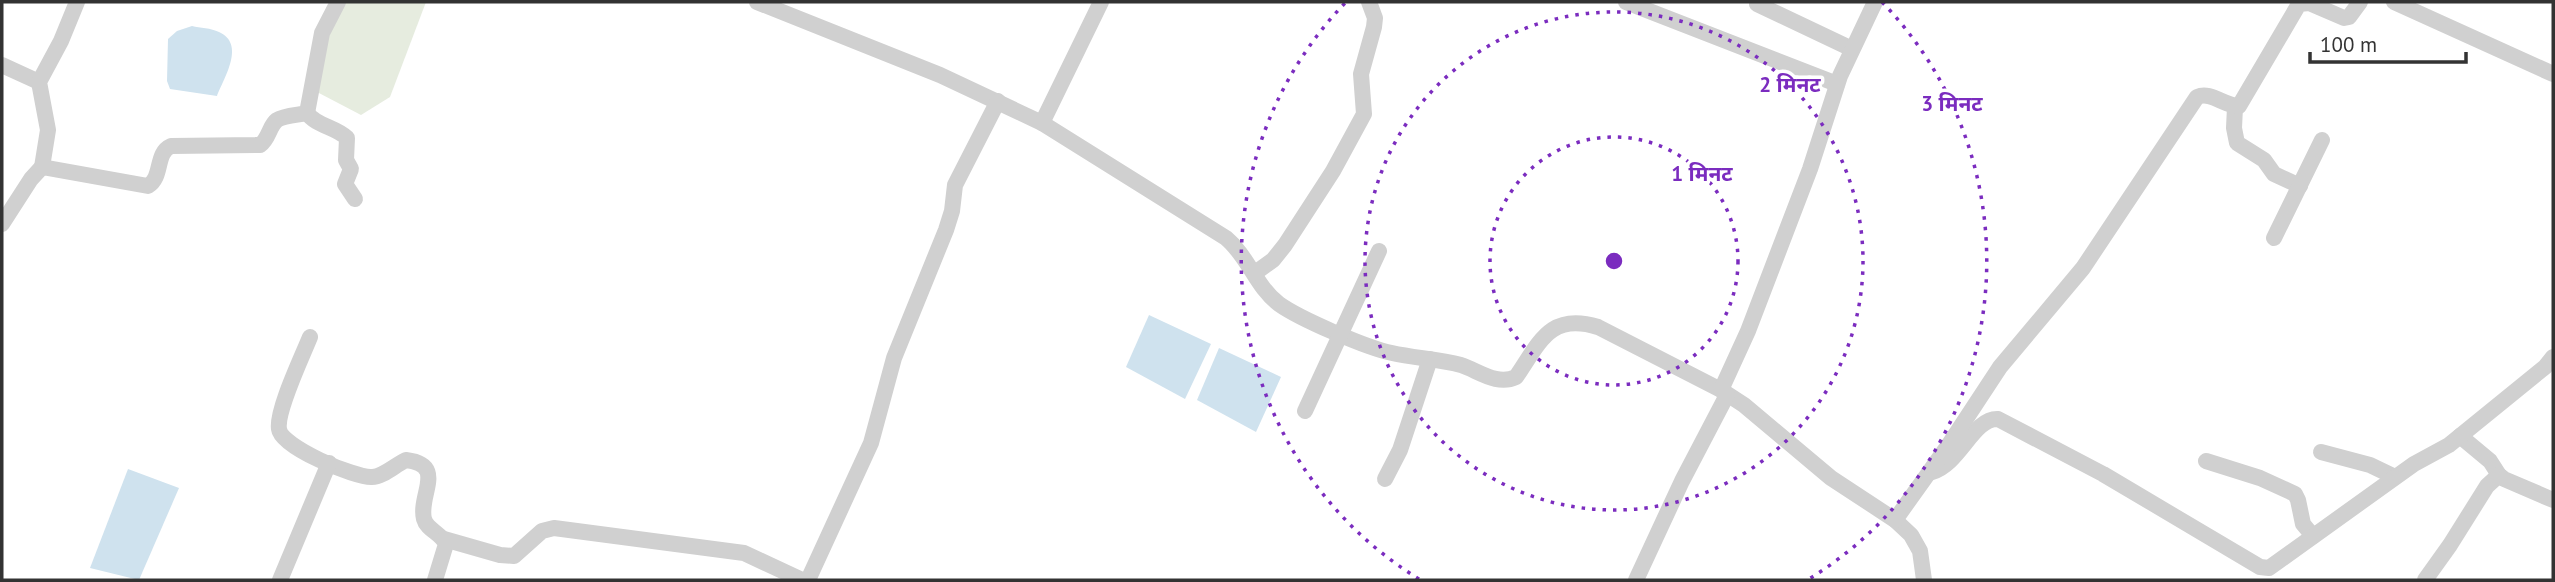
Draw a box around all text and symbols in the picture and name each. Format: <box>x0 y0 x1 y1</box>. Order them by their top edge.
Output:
scale bar <box>2310 21 2466 65</box>
text: 100 m <box>2320 31 2377 58</box>
text: 2 मिनट <box>1759 71 1821 98</box>
text: 3 मिनट <box>1921 90 1983 117</box>
text: 1 मिनट <box>1671 160 1733 187</box>
centre of rings <box>1602 249 1626 273</box>

